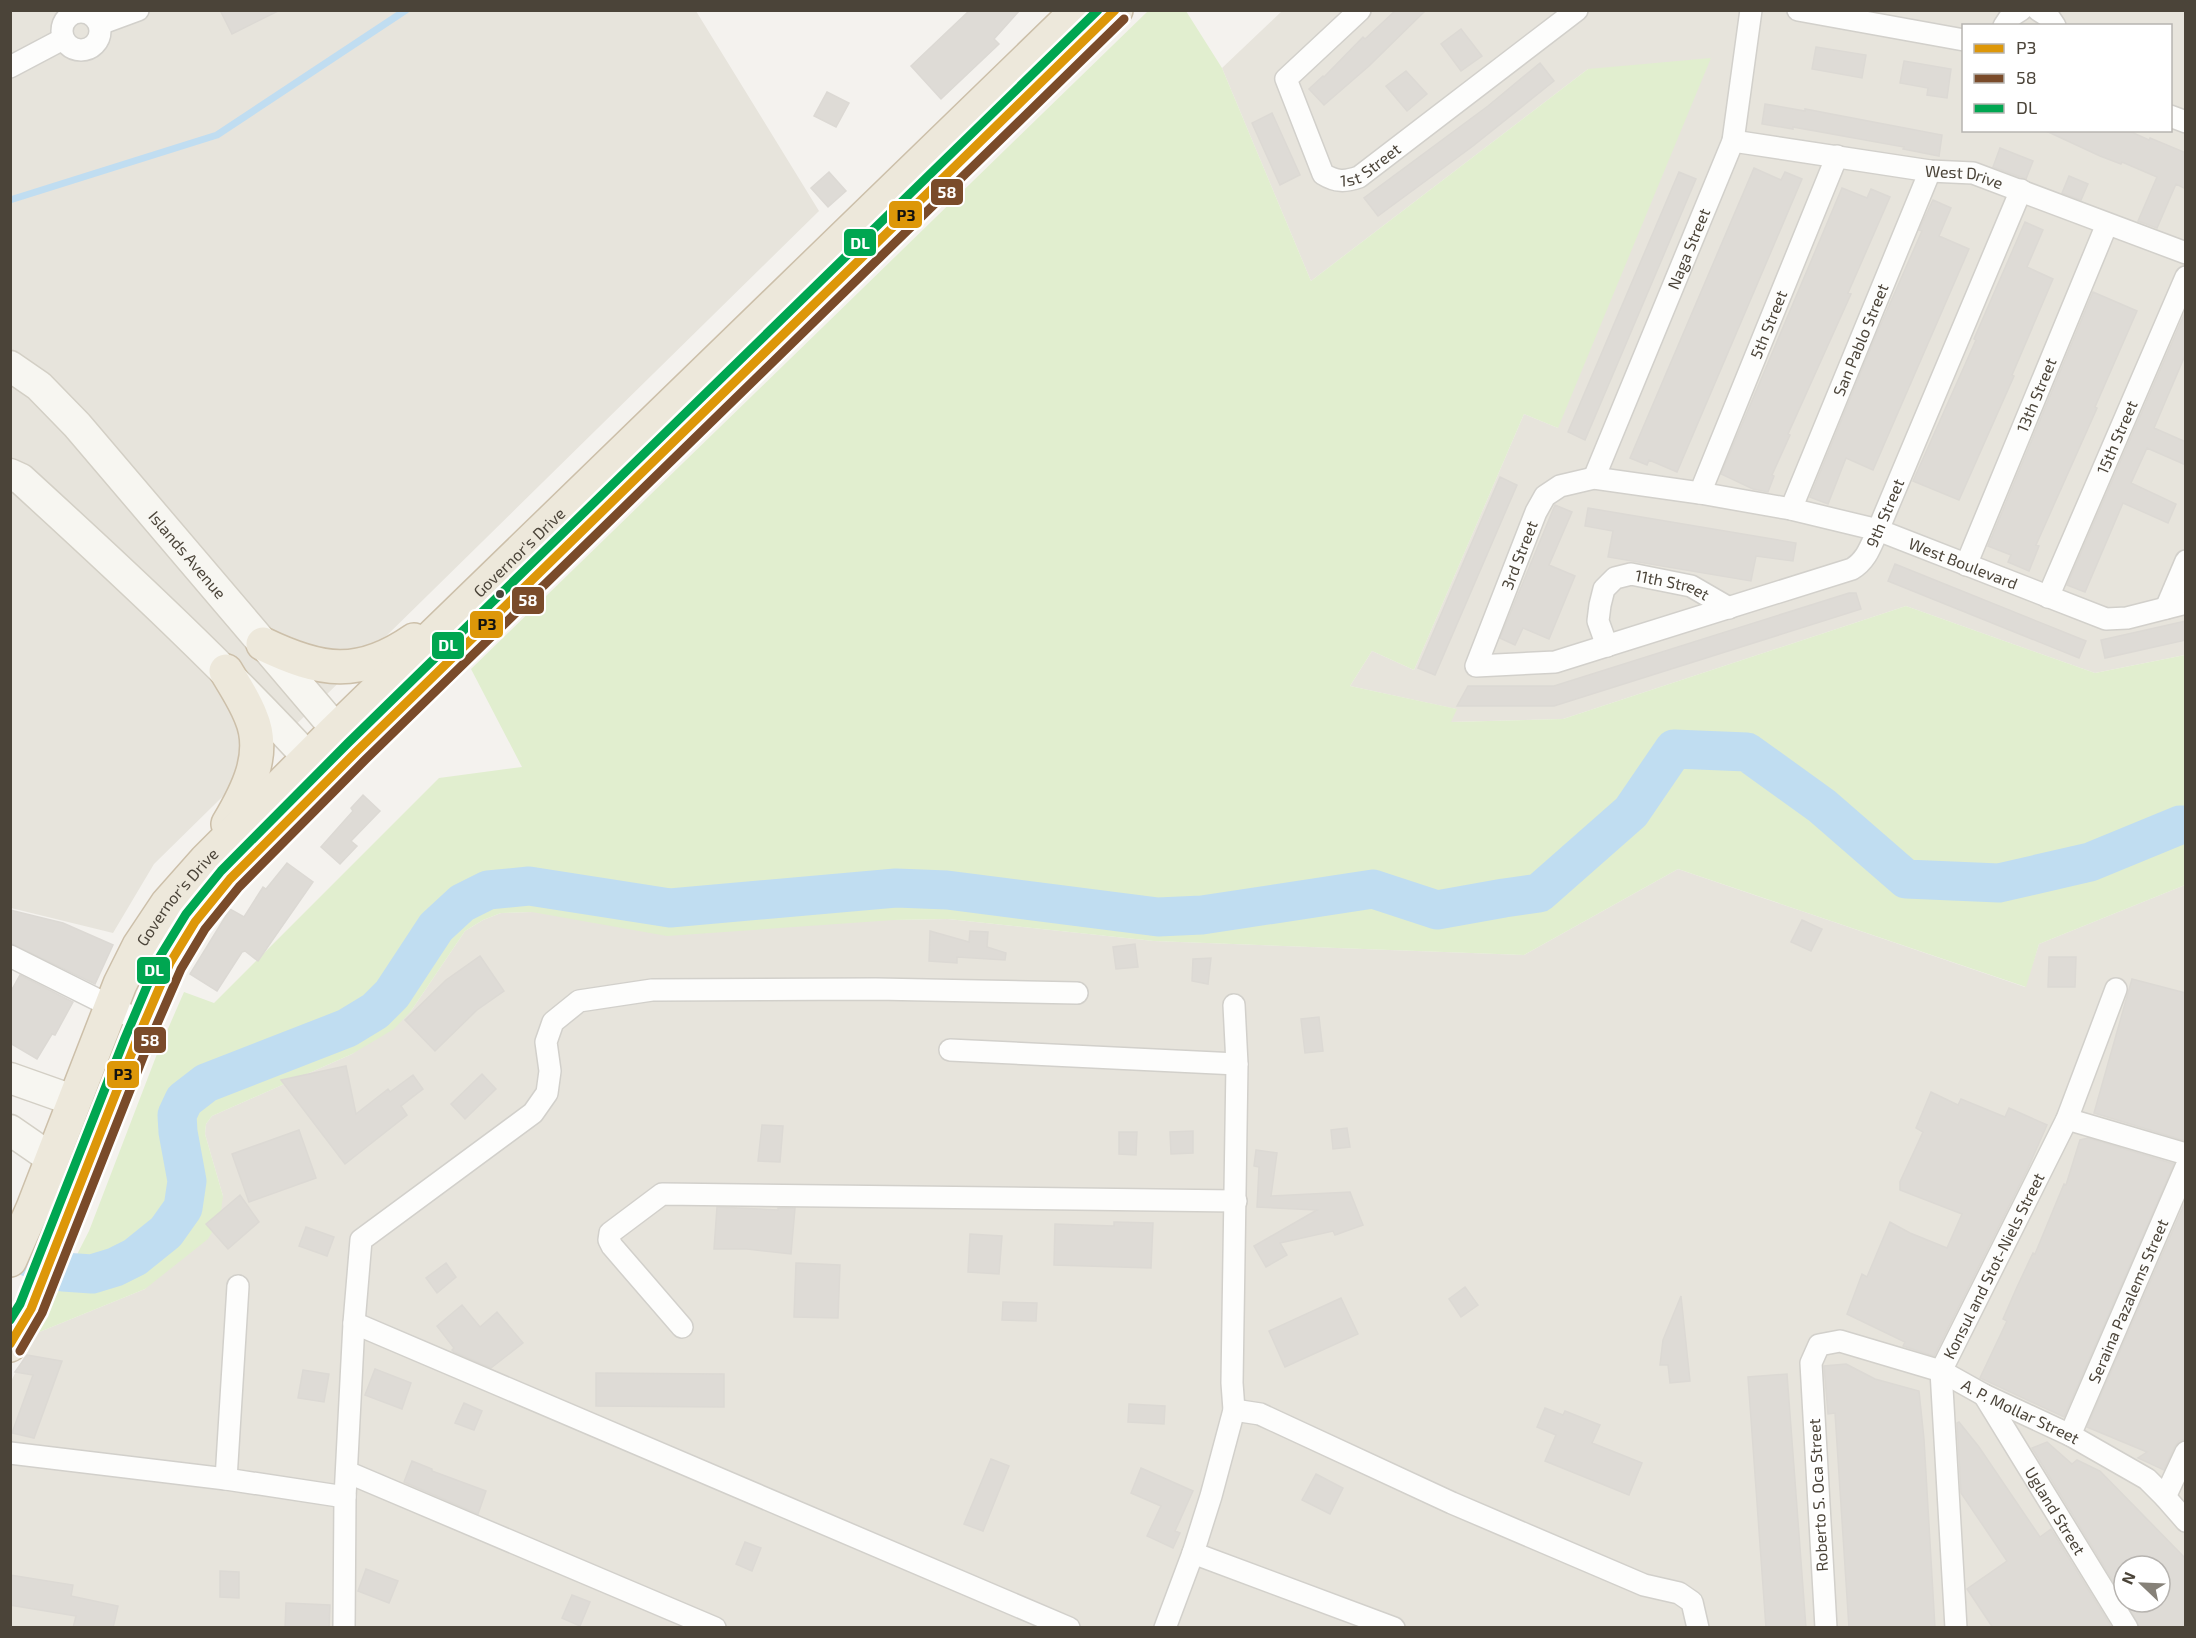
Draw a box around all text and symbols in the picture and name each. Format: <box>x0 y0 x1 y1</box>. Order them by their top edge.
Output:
legend <box>1962 24 2172 132</box>
text: P3 <box>2016 36 2037 58</box>
text: 58 <box>2016 66 2037 88</box>
text: DL <box>2016 96 2037 118</box>
street label: 1st Street <box>1340 139 1404 190</box>
street label: West Drive <box>1925 161 2006 192</box>
line badge: 58 <box>930 178 964 206</box>
text: 58 <box>938 182 956 201</box>
line badge: P3 <box>888 200 923 229</box>
text: P3 <box>897 205 915 224</box>
street label: Naga Street <box>1663 205 1713 292</box>
line badge: DL <box>843 228 877 257</box>
text: DL <box>850 233 870 252</box>
street label: San Pablo Street <box>1829 280 1892 399</box>
street label: 5th Street <box>1746 287 1790 361</box>
street label: 13th Street <box>2012 355 2060 435</box>
street label: 15th Street <box>2092 397 2141 477</box>
street label: 9th Street <box>1862 476 1907 550</box>
street label: Governor's Drive <box>469 503 569 601</box>
street label: Islands Avenue <box>145 507 230 602</box>
street label: 3rd Street <box>1497 518 1541 592</box>
street label: West Boulevard <box>1906 533 2021 593</box>
street label: 11th Street <box>1634 565 1713 604</box>
line badge: 58 <box>511 586 545 615</box>
unlabelled marker <box>494 588 506 600</box>
text: 58 <box>519 590 537 609</box>
line badge: P3 <box>469 610 504 639</box>
text: P3 <box>478 614 496 633</box>
line badge: DL <box>431 631 465 660</box>
text: DL <box>438 635 458 654</box>
street label: Governor's Drive <box>132 844 222 949</box>
line badge: DL <box>136 956 171 985</box>
text: DL <box>144 960 164 979</box>
line badge: 58 <box>133 1026 167 1054</box>
text: 58 <box>141 1030 159 1049</box>
line badge: P3 <box>106 1060 140 1089</box>
text: P3 <box>114 1064 132 1083</box>
street label: Konsul and Stot-Niels Street <box>1939 1169 2048 1362</box>
street label: Seraina Pazalems Street <box>2084 1216 2171 1386</box>
street label: A. P. Mollar Street <box>1958 1374 2083 1447</box>
street label: Roberto S. Oca Street <box>1804 1418 1831 1572</box>
street label: Ugland Street <box>2021 1463 2090 1558</box>
north arrow <box>2112 1554 2172 1614</box>
text: N <box>2117 1569 2139 1587</box>

